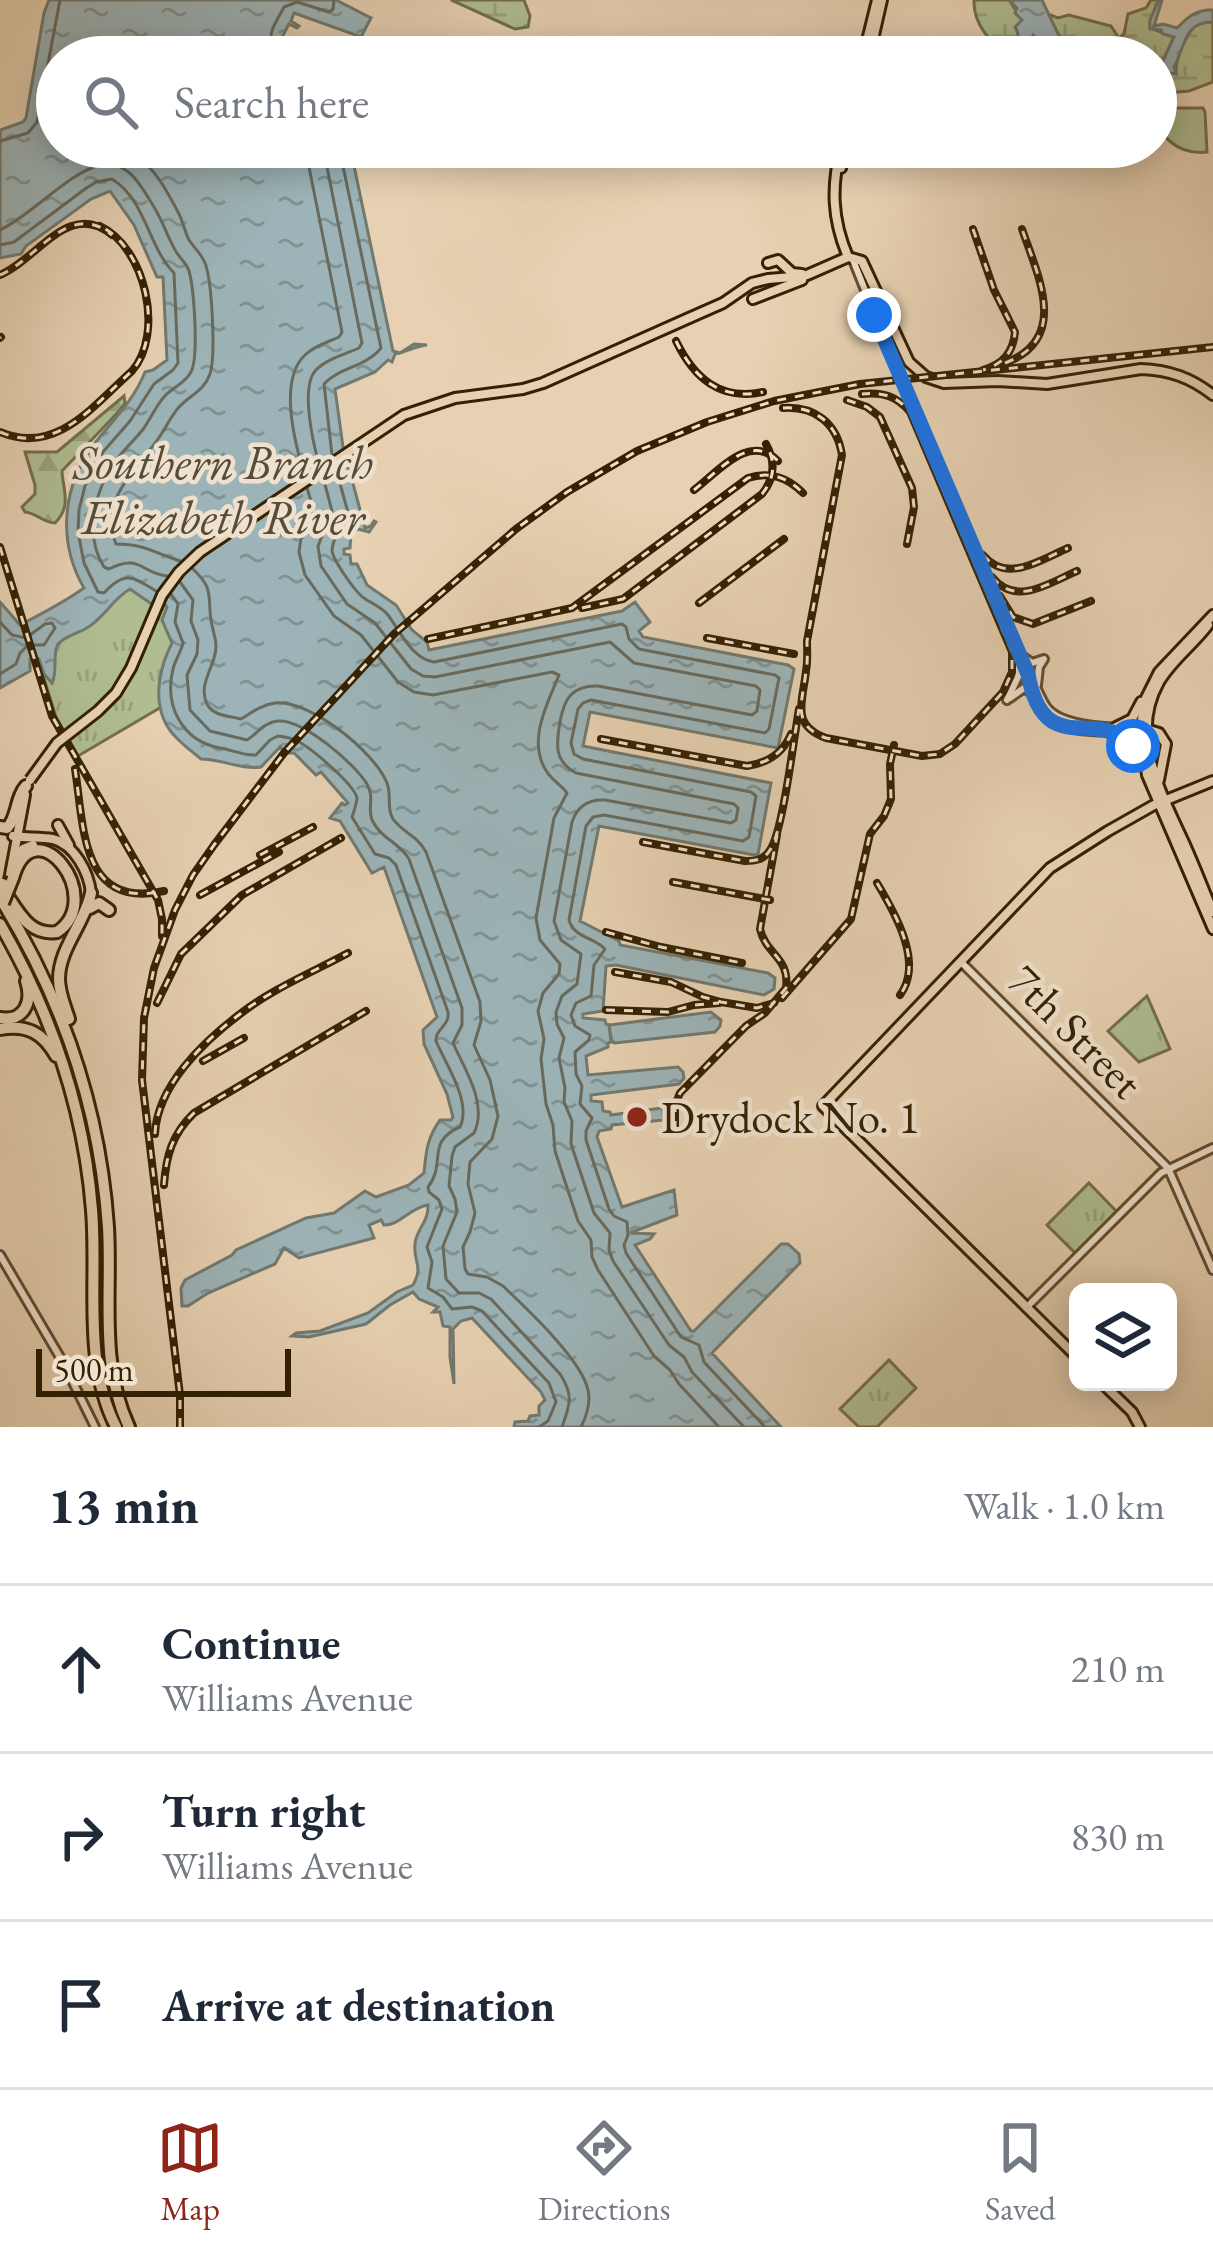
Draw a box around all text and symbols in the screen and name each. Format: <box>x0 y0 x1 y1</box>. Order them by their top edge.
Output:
search box <box>36 36 1177 168</box>
icon: search <box>78 69 144 135</box>
text: Search here <box>174 73 369 131</box>
route end <box>847 288 901 342</box>
water label: Southern Branch Elizabeth River <box>72 431 373 548</box>
route start <box>1106 719 1160 773</box>
street label: 7th Street <box>997 952 1155 1110</box>
place label: Drydock No. 1 <box>661 1088 920 1146</box>
marker: Drydock No. 1 <box>624 1104 650 1130</box>
map controls <box>1069 1283 1177 1391</box>
button: layers <box>1069 1283 1177 1391</box>
scale bar <box>36 1343 291 1396</box>
text: 500 m <box>54 1348 134 1391</box>
text: 13 min <box>48 1472 199 1538</box>
text: Walk · 1.0 km <box>964 1480 1165 1531</box>
text: Continue <box>162 1614 340 1672</box>
icon: ahead <box>48 1636 114 1702</box>
text: 210 m <box>1071 1643 1165 1694</box>
text: Williams Avenue <box>162 1672 413 1723</box>
text: Turn right <box>162 1782 365 1840</box>
icon: right <box>48 1804 114 1870</box>
text: 830 m <box>1071 1811 1165 1862</box>
text: Williams Avenue <box>162 1840 413 1891</box>
icon: arrive <box>48 1972 114 2038</box>
text: Arrive at destination <box>162 1976 555 2034</box>
tab: Map <box>157 2115 223 2230</box>
tab: Directions <box>538 2115 671 2230</box>
tab: Saved <box>985 2115 1056 2230</box>

